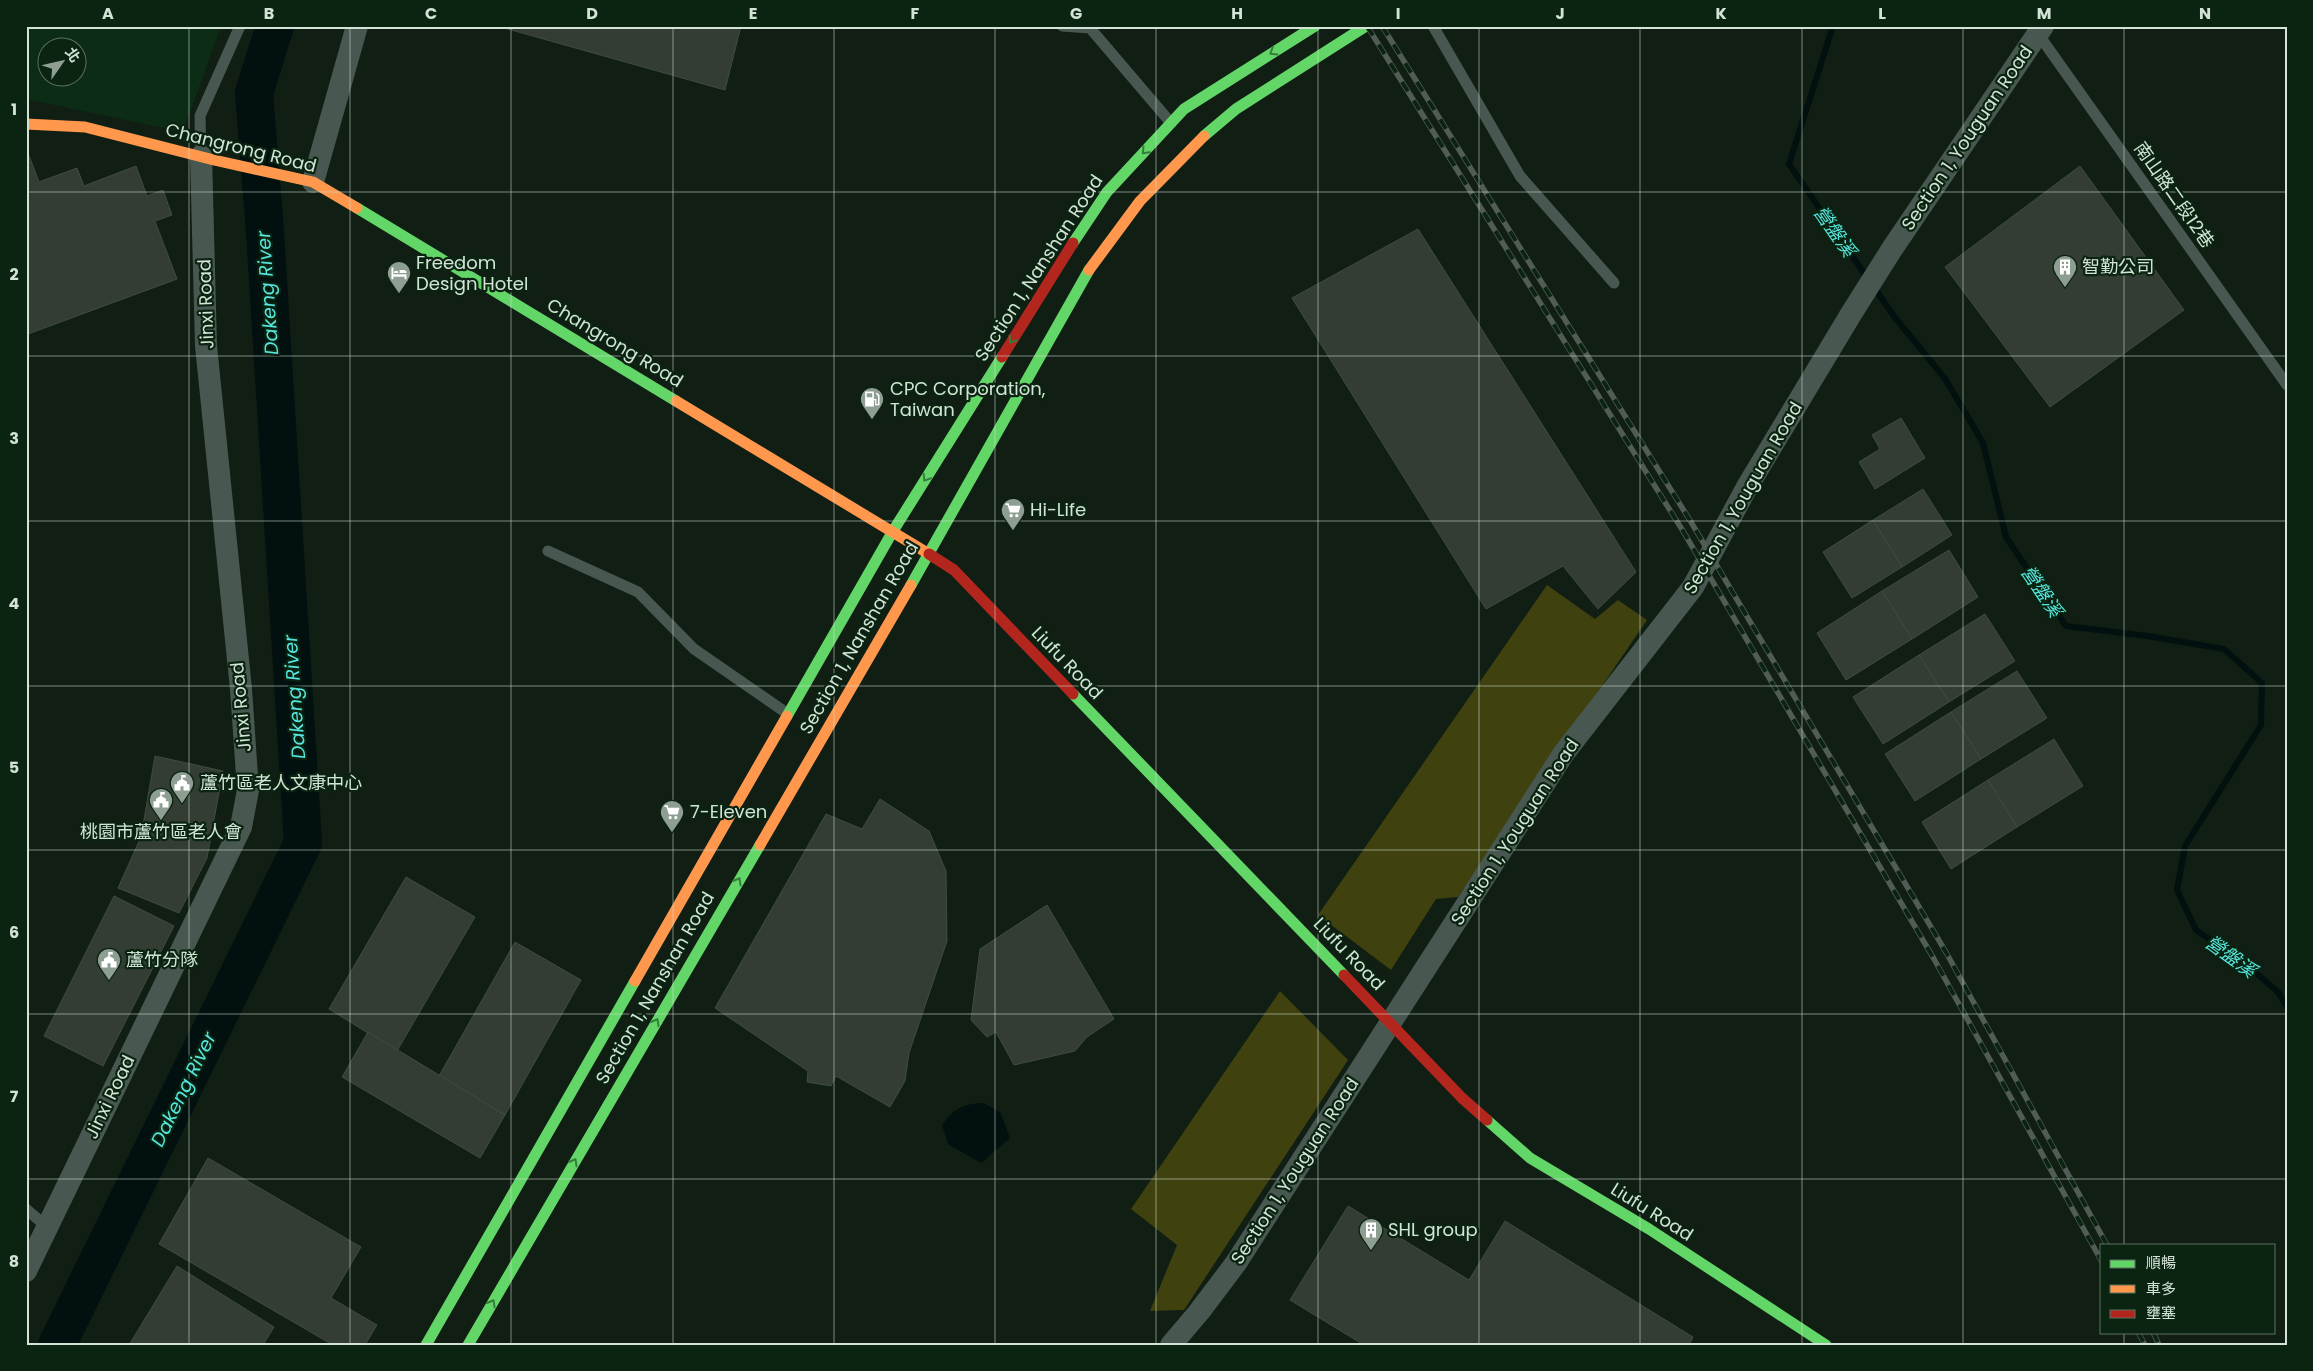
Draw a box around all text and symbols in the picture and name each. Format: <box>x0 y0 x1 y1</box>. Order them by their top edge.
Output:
text: A <box>102 2 114 25</box>
text: B <box>264 2 274 25</box>
text: C <box>425 2 437 25</box>
text: D <box>586 2 598 25</box>
text: E <box>749 2 757 25</box>
text: F <box>911 2 920 25</box>
text: G <box>1070 2 1082 25</box>
text: H <box>1231 2 1243 25</box>
text: I <box>1396 2 1400 25</box>
text: J <box>1555 2 1565 25</box>
text: K <box>1715 2 1727 25</box>
text: L <box>1878 2 1886 25</box>
text: M <box>2037 2 2051 25</box>
text: N <box>2199 2 2211 25</box>
north arrow <box>38 38 88 88</box>
street label: Section 1, Youguan Road <box>1895 40 2038 235</box>
text: 北 <box>61 43 85 66</box>
one-way arrow <box>1270 46 1279 56</box>
text: 1 <box>11 98 17 121</box>
street label: Changrong Road <box>163 117 319 178</box>
street label: 南山路二段12巷 <box>2129 137 2220 253</box>
one-way arrow <box>1142 145 1151 154</box>
street label: Section 1, Nanshan Road <box>969 169 1108 366</box>
water label: 營盤溪 <box>1807 200 1864 265</box>
water label: Dakeng River <box>250 229 285 356</box>
place label: Freedom Design Hotel <box>416 250 528 296</box>
building icon: 智勤公司 <box>2052 254 2078 288</box>
place label: 智勤公司 <box>2082 254 2154 279</box>
street label: Jinxi Road <box>191 259 220 350</box>
hotel icon: Freedom Design Hotel <box>386 260 412 294</box>
text: 2 <box>9 263 19 286</box>
street label: Changrong Road <box>542 292 688 393</box>
one-way arrow <box>1008 334 1018 343</box>
place label: CPC Corporation, Taiwan <box>890 376 1046 422</box>
fuel station icon: CPC Corporation, Taiwan <box>859 386 885 420</box>
street label: Section 1, Youguan Road <box>1677 397 1808 598</box>
text: 3 <box>9 427 19 450</box>
one-way arrow <box>922 472 932 481</box>
supermarket icon: Hi-Life <box>1000 497 1026 531</box>
place label: Hi-Life <box>1030 497 1086 522</box>
street label: Section 1, Nanshan Road <box>793 537 924 738</box>
water label: 營盤溪 <box>2014 560 2070 625</box>
text: 4 <box>9 592 20 615</box>
street label: Liufu Road <box>1026 621 1109 705</box>
water label: Dakeng River <box>277 633 312 760</box>
street label: Jinxi Road <box>224 661 257 753</box>
street label: Section 1, Youguan Road <box>1445 733 1584 930</box>
text: 5 <box>9 756 19 779</box>
public building icon: 蘆竹區老人文康中心 <box>169 770 195 804</box>
place label: 蘆竹區老人文康中心 <box>200 770 362 795</box>
public building icon: 桃園市蘆竹區老人會 <box>148 787 174 821</box>
supermarket icon: 7-Eleven <box>659 799 685 833</box>
place label: 7-Eleven <box>690 799 767 824</box>
place label: 桃園市蘆竹區老人會 <box>80 819 242 844</box>
one-way arrow <box>731 878 741 887</box>
street label: Section 1, Nanshan Road <box>589 887 720 1088</box>
street label: Liufu Road <box>1308 912 1391 996</box>
text: 6 <box>9 921 19 944</box>
water label: 營盤溪 <box>2200 929 2264 986</box>
public building icon: 蘆竹分隊 <box>96 947 122 981</box>
place label: 蘆竹分隊 <box>126 947 198 972</box>
one-way arrow <box>650 1018 660 1027</box>
water label: Dakeng River <box>144 1027 223 1151</box>
street label: Jinxi Road <box>79 1051 141 1143</box>
street label: Section 1, Youguan Road <box>1225 1072 1364 1269</box>
text: 7 <box>10 1085 19 1108</box>
one-way arrow <box>568 1159 578 1168</box>
street label: Liufu Road <box>1606 1176 1698 1247</box>
building icon: SHL group <box>1358 1217 1384 1251</box>
place label: SHL group <box>1388 1217 1478 1242</box>
legend <box>2100 1244 2276 1334</box>
text: 8 <box>9 1250 19 1273</box>
text: 順暢 <box>2146 1252 2176 1273</box>
text: 車多 <box>2146 1278 2176 1299</box>
one-way arrow <box>486 1299 496 1308</box>
text: 壅塞 <box>2146 1302 2176 1323</box>

